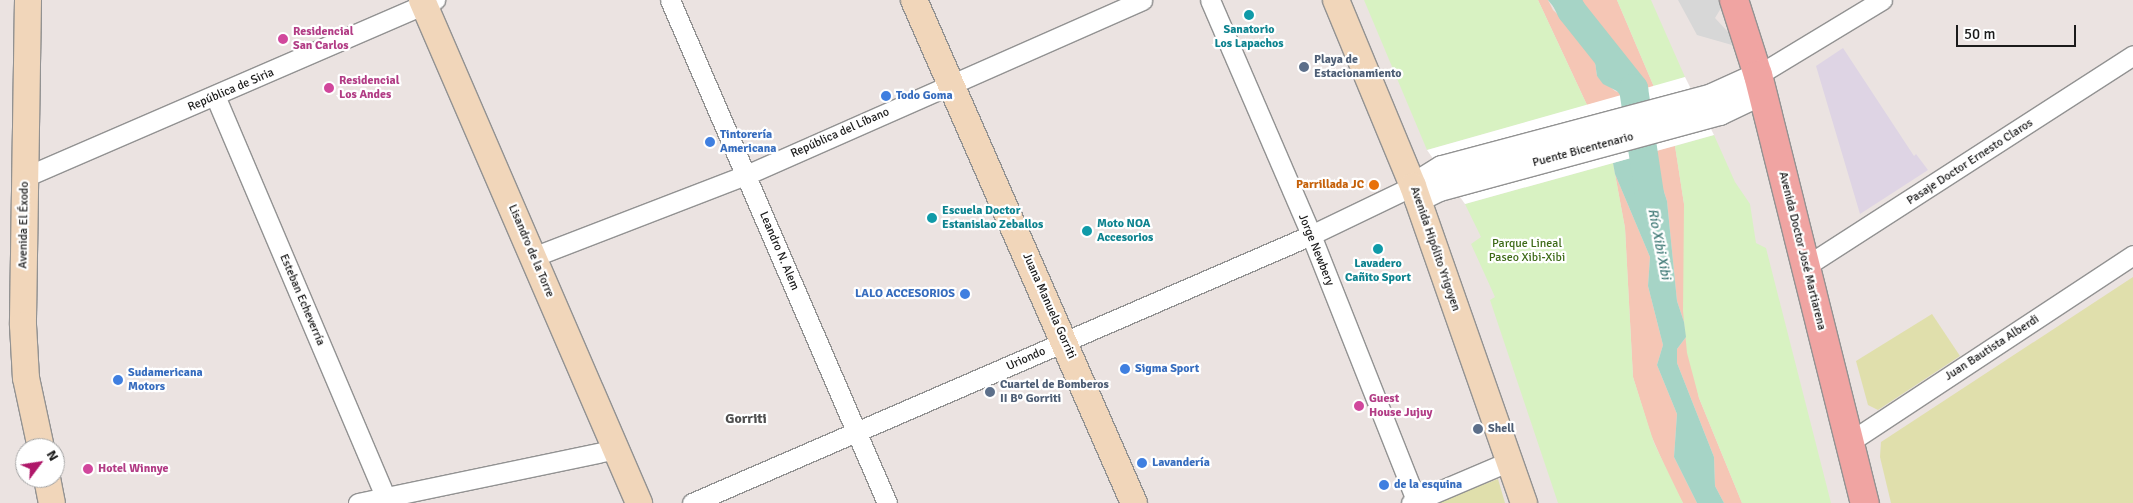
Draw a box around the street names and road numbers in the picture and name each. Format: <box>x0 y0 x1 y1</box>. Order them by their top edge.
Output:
street label: República de Siria <box>186 65 276 115</box>
street label: República del Líbano <box>788 105 892 161</box>
street label: Pasaje Doctor Ernesto Claros <box>1904 116 2036 208</box>
street label: Puente Bicentenario <box>1531 130 1635 170</box>
street label: Avenida Doctor José Martiarena <box>1775 170 1829 332</box>
street label: Avenida El Éxodo <box>16 181 32 269</box>
street label: Avenida Hipólito Yrigoyen <box>1407 185 1463 313</box>
street label: Lisandro de la Torre <box>505 202 557 300</box>
street label: Leandro N. Alem <box>756 209 802 293</box>
street label: Jorge Newbery <box>1295 212 1337 288</box>
street label: Juana Manuela Gorriti <box>1019 251 1079 361</box>
street label: Esteban Echeverría <box>276 252 328 348</box>
street label: Juan Bautista Alberdi <box>1942 312 2042 384</box>
street label: Uriondo <box>1004 344 1048 374</box>

